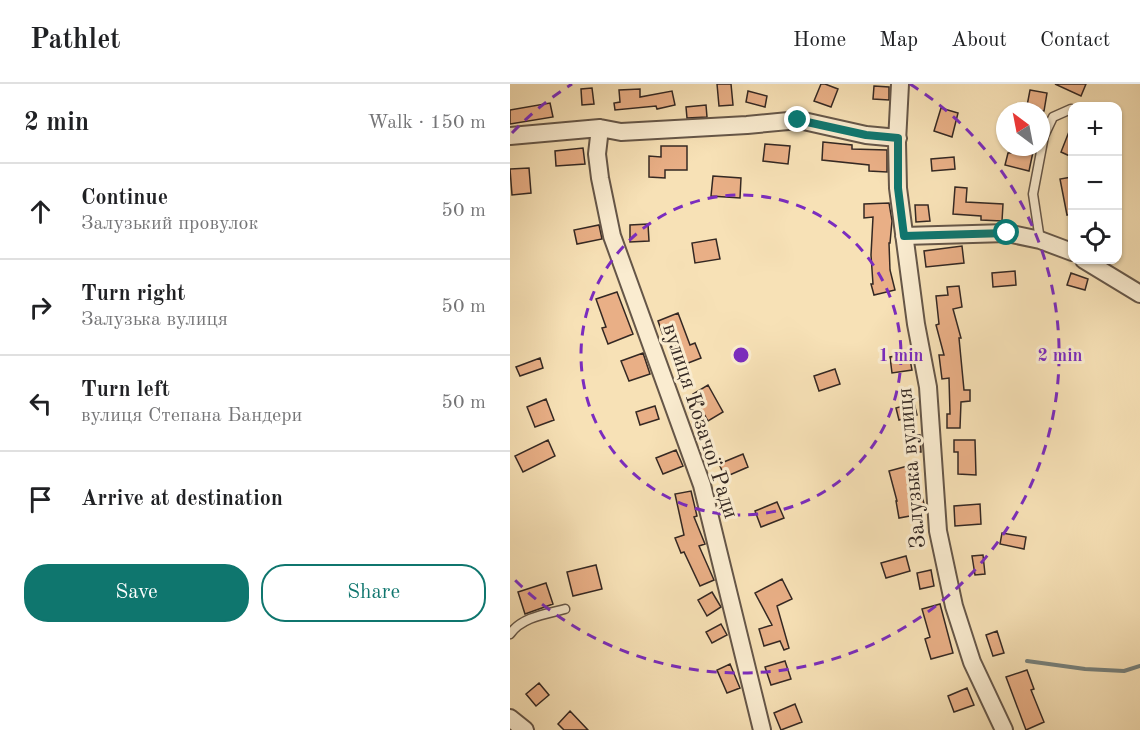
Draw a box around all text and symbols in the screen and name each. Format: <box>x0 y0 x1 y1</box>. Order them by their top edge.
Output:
text: Pathlet <box>30 27 121 55</box>
text: Home <box>793 30 846 51</box>
text: Map <box>879 30 918 51</box>
text: About <box>951 30 1007 51</box>
text: Contact <box>1040 30 1110 51</box>
north arrow <box>996 102 1050 156</box>
map controls <box>1068 102 1122 264</box>
button: + <box>1068 102 1122 156</box>
route end <box>784 106 810 132</box>
text: 2 min <box>24 110 89 136</box>
text: Walk · 150 m <box>367 113 486 133</box>
button: − <box>1068 156 1122 210</box>
text: Continue <box>81 187 168 209</box>
icon: ahead <box>24 195 57 228</box>
text: 50 m <box>441 201 486 221</box>
button: locate <box>1068 210 1122 264</box>
text: Залузький провулок <box>81 214 259 234</box>
route start <box>993 219 1019 245</box>
text: Turn right <box>81 283 185 305</box>
icon: right <box>24 291 57 324</box>
text: 50 m <box>441 297 486 317</box>
text: Залузька вулиця <box>81 310 228 330</box>
street label: вулиця Козачої Ради <box>658 321 742 521</box>
centre of rings <box>731 345 751 365</box>
text: 1 min <box>878 347 924 365</box>
text: 2 min <box>1037 347 1083 365</box>
text: Turn left <box>81 379 170 401</box>
icon: left <box>24 387 57 420</box>
street label: Залузька вулиця <box>894 387 930 549</box>
text: 50 m <box>441 393 486 413</box>
text: вулиця Степана Бандери <box>81 406 302 426</box>
icon: arrive <box>24 483 57 516</box>
text: Arrive at destination <box>81 488 283 510</box>
button: Save <box>24 564 249 622</box>
button: Share <box>261 564 486 622</box>

